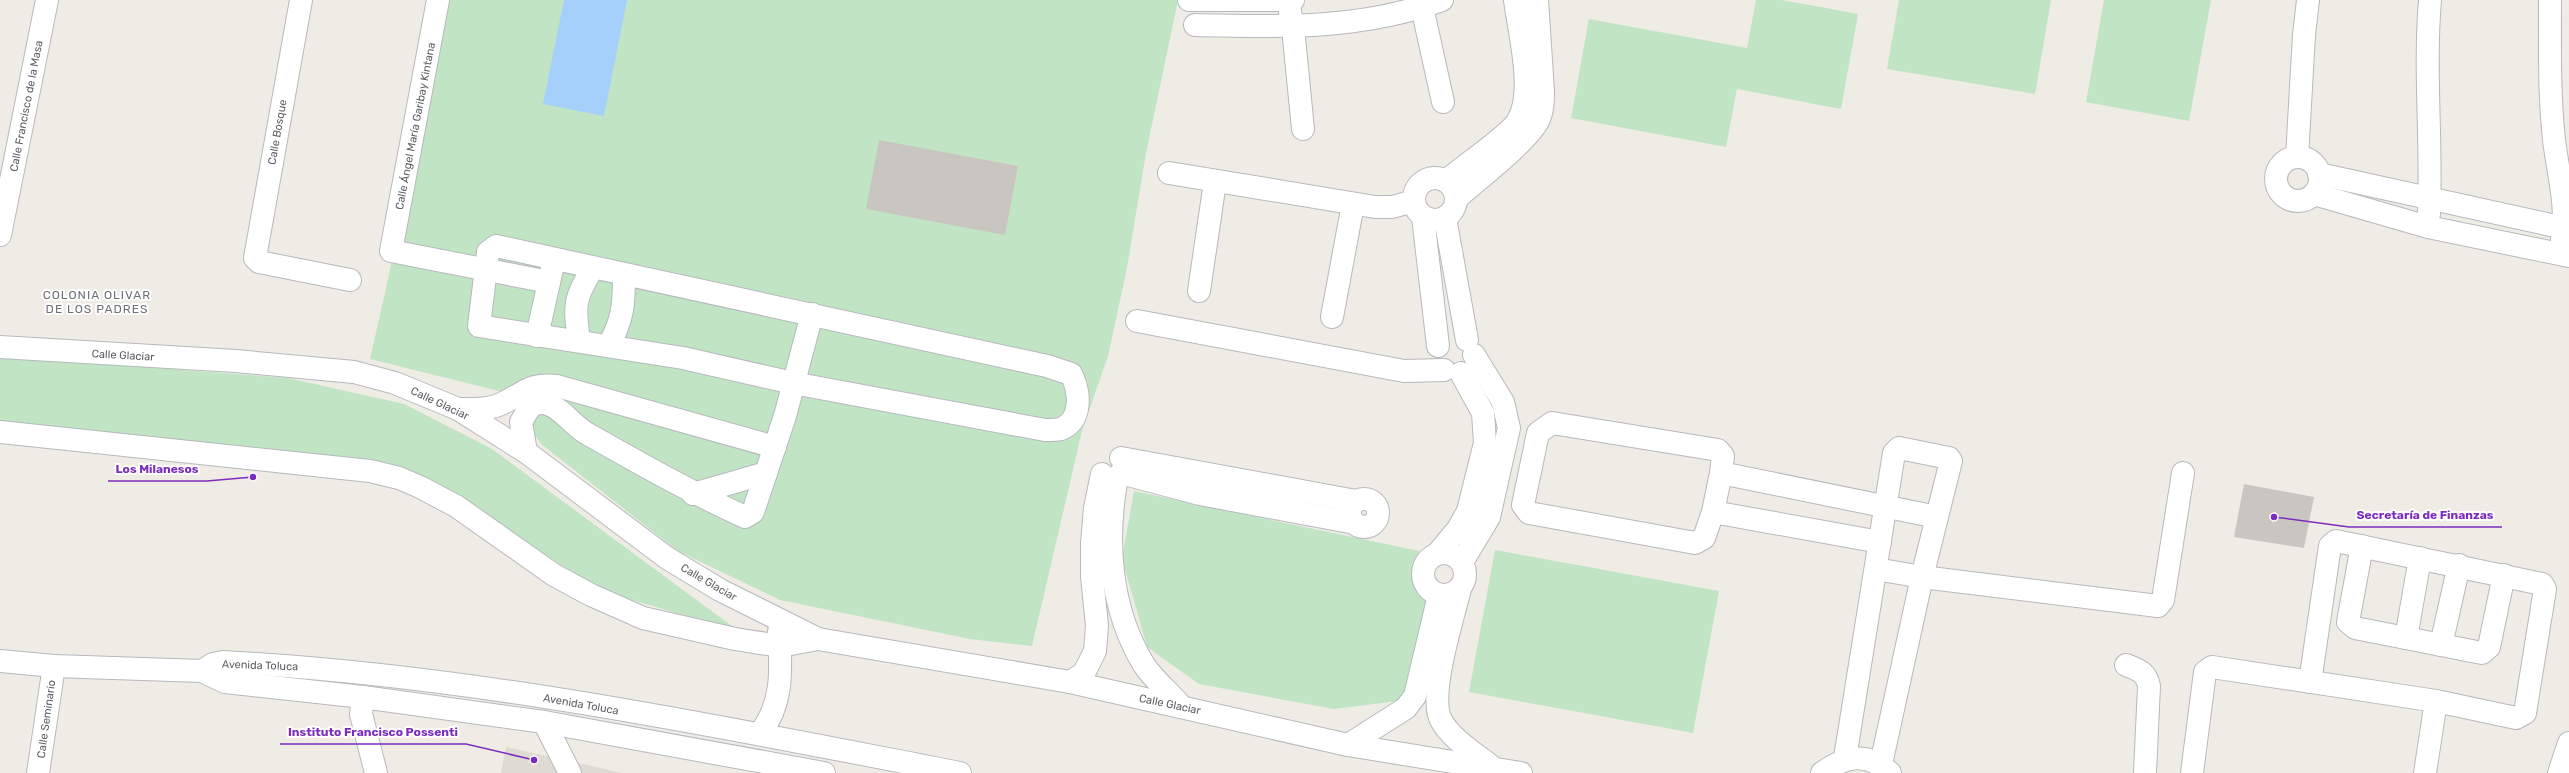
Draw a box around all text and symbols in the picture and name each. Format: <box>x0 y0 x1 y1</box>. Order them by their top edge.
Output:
street label: Calle Francisco de la Masa <box>7 39 46 173</box>
street label: Calle Ángel María Garibay Kintana <box>393 41 438 211</box>
street label: Calle Bosque <box>265 98 290 166</box>
district label: COLONIA OLIVAR DE LOS PADRES <box>43 288 151 316</box>
street label: Calle Glaciar <box>91 347 155 364</box>
street label: Calle Glaciar <box>409 384 472 423</box>
callout: Los Milanesos <box>108 457 207 481</box>
text: Los Milanesos <box>116 462 199 476</box>
callout: Secretaría de Finanzas <box>2349 503 2502 527</box>
text: Secretaría de Finanzas <box>2357 508 2494 522</box>
street label: Calle Glaciar <box>678 561 740 604</box>
street label: Avenida Toluca <box>222 658 298 673</box>
street label: Calle Seminario <box>35 679 58 759</box>
street label: Avenida Toluca <box>542 691 620 718</box>
street label: Calle Glaciar <box>1138 692 1203 718</box>
callout: Instituto Francisco Possenti <box>280 720 466 744</box>
text: Instituto Francisco Possenti <box>288 725 458 739</box>

